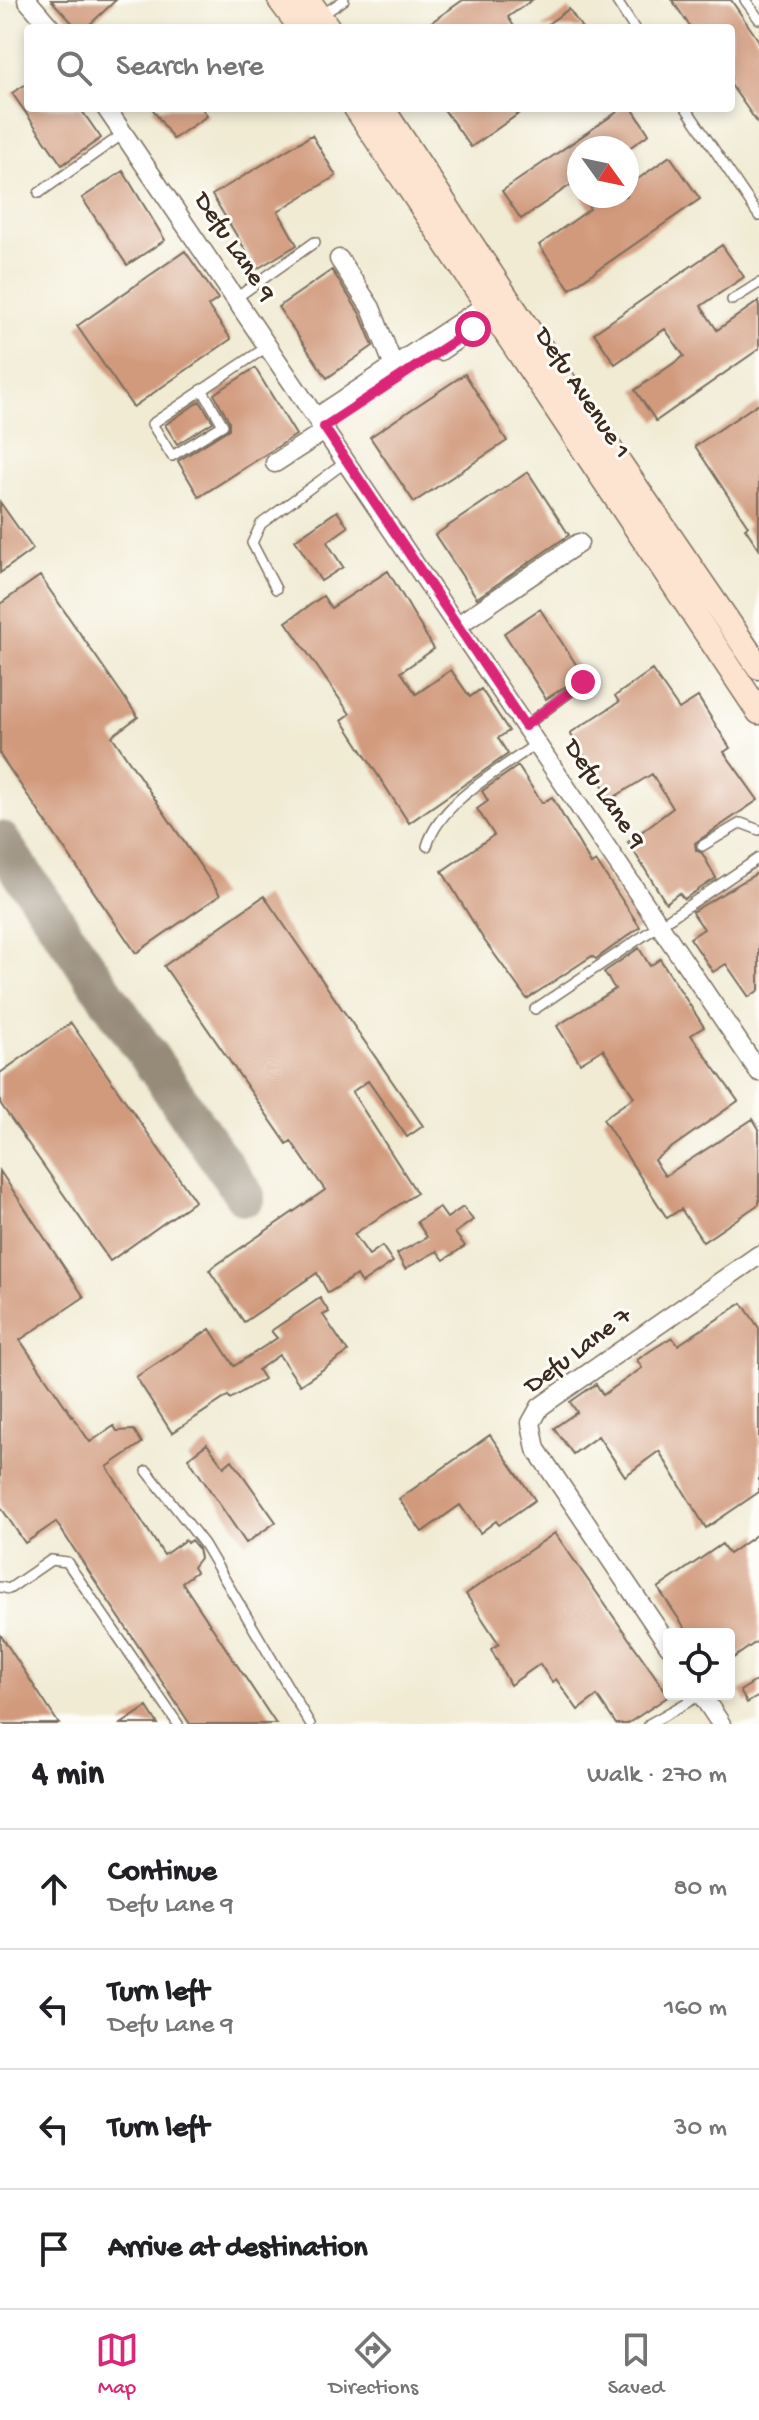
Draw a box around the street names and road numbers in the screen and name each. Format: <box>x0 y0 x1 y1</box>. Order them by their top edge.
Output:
street label: Defu Lane 9 <box>184 186 281 309</box>
street label: Defu Avenue 1 <box>525 321 636 465</box>
street label: Defu Lane 9 <box>554 733 651 856</box>
street label: Defu Lane 7 <box>518 1301 640 1404</box>

